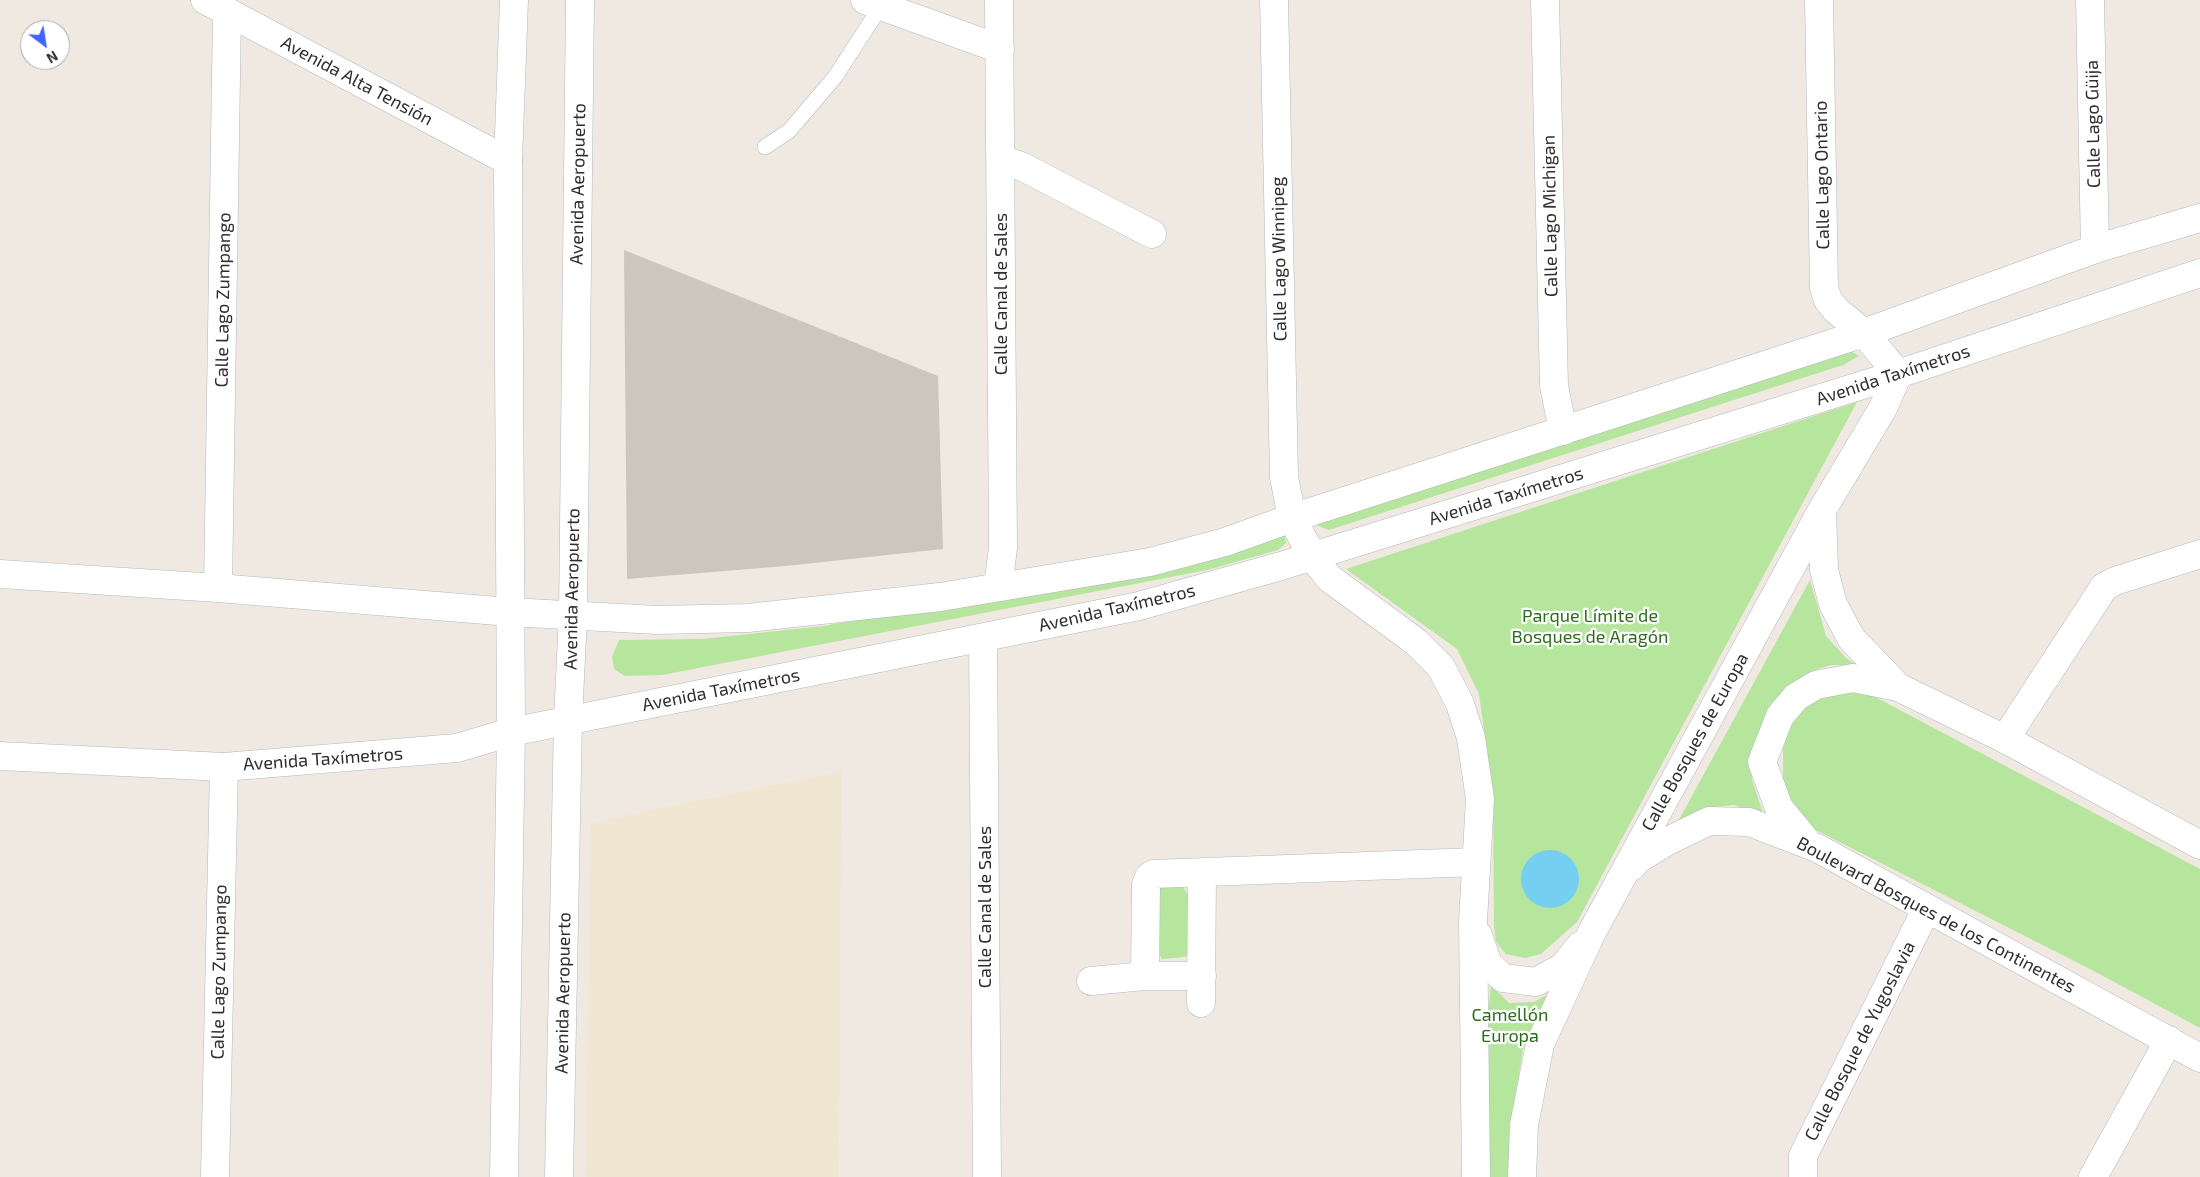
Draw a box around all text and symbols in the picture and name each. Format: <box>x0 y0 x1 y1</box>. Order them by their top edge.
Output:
north arrow <box>20 20 70 70</box>
street label: Avenida Alta Tensión <box>277 32 437 130</box>
text: N <box>44 48 61 67</box>
street label: Calle Lago Güija <box>2081 60 2105 188</box>
street label: Calle Lago Ontario <box>1810 100 1834 250</box>
street label: Avenida Aeropuerto <box>566 103 590 265</box>
street label: Calle Lago Michigan <box>1538 135 1562 297</box>
street label: Calle Lago Winnipeg <box>1267 176 1291 342</box>
street label: Calle Lago Zumpango <box>211 212 235 388</box>
street label: Calle Canal de Sales <box>990 213 1012 375</box>
street label: Avenida Taxímetros <box>1813 340 1973 410</box>
street label: Avenida Taxímetros <box>1426 462 1586 530</box>
street label: Avenida Aeropuerto <box>560 508 584 670</box>
street label: Avenida Taxímetros <box>1036 579 1198 637</box>
park label: Parque Límite de Bosques de Aragón <box>1512 605 1668 648</box>
street label: Calle Bosques de Europa <box>1637 649 1753 835</box>
street label: Avenida Taxímetros <box>640 664 802 716</box>
street label: Avenida Taxímetros <box>242 743 404 775</box>
street label: Calle Canal de Sales <box>974 826 996 988</box>
street label: Boulevard Bosques de los Continentes <box>1793 832 2079 998</box>
street label: Calle Lago Zumpango <box>207 884 231 1060</box>
street label: Avenida Aeropuerto <box>551 912 575 1074</box>
street label: Calle Bosque de Yugoslavia <box>1800 938 1920 1144</box>
park label: Camellón Europa <box>1472 1004 1548 1046</box>

